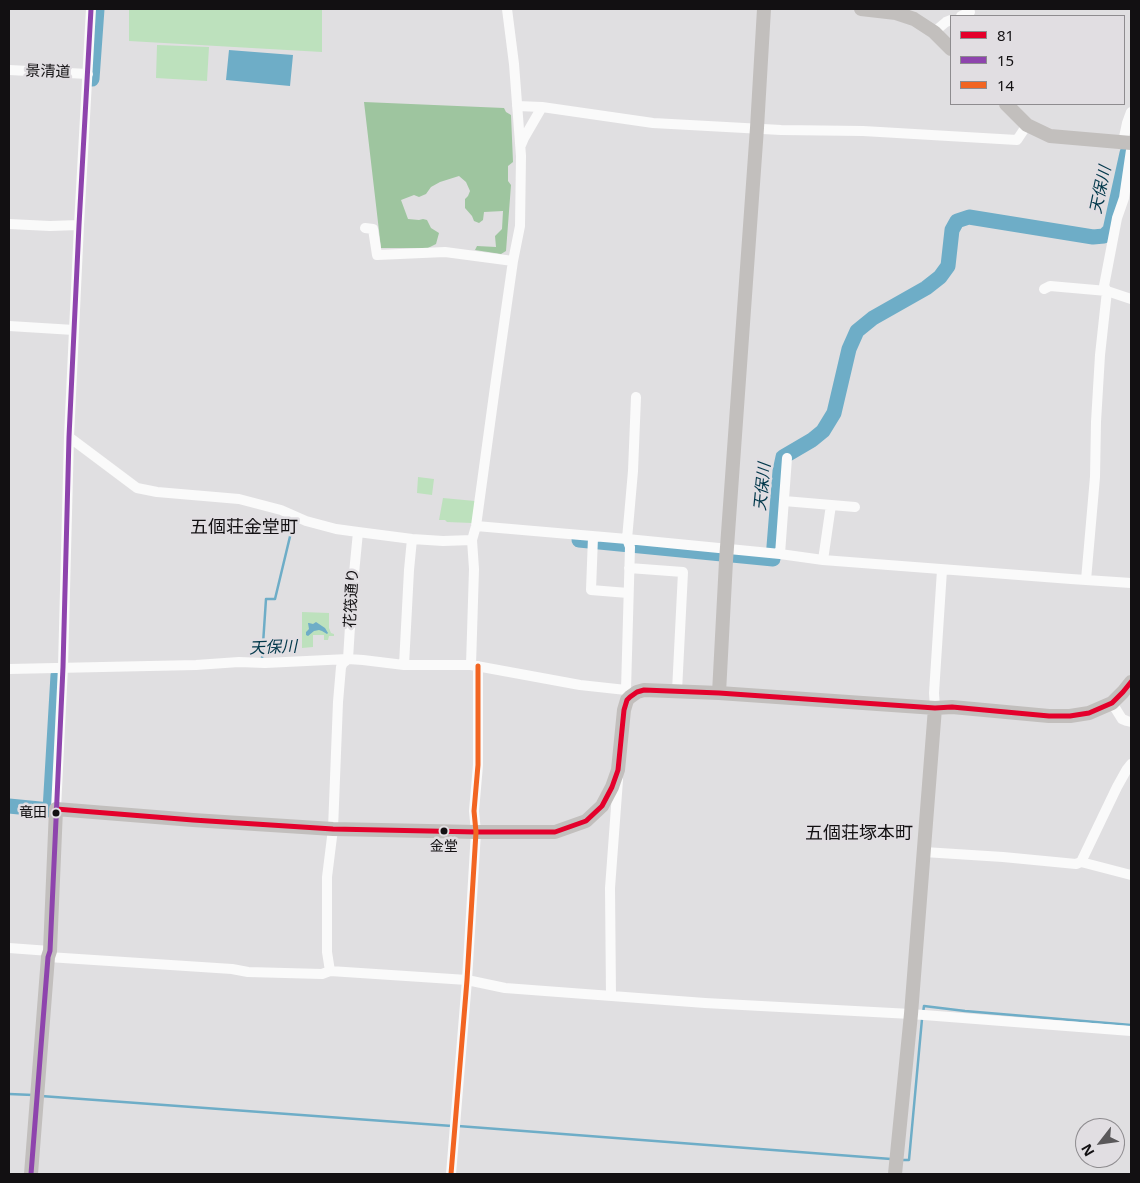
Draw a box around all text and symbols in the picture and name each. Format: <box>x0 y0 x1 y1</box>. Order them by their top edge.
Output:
legend <box>950 15 1125 105</box>
text: 81 <box>997 25 1014 45</box>
text: 15 <box>997 50 1014 70</box>
street label: 景清道 <box>25 62 71 82</box>
text: 14 <box>997 75 1014 95</box>
water label: 天保川 <box>1087 165 1115 215</box>
water label: 天保川 <box>751 462 775 512</box>
district label: 五個荘金堂町 <box>190 517 298 539</box>
street label: 花筏通り <box>341 568 363 628</box>
water label: 天保川 <box>249 638 297 658</box>
place label: 竜田 <box>19 805 47 821</box>
marker: 竜田 <box>51 808 61 818</box>
district label: 五個荘塚本町 <box>805 823 913 845</box>
marker: 金堂 <box>439 826 449 836</box>
place label: 金堂 <box>430 839 458 855</box>
north arrow <box>1075 1118 1125 1168</box>
text: N <box>1076 1141 1099 1160</box>

